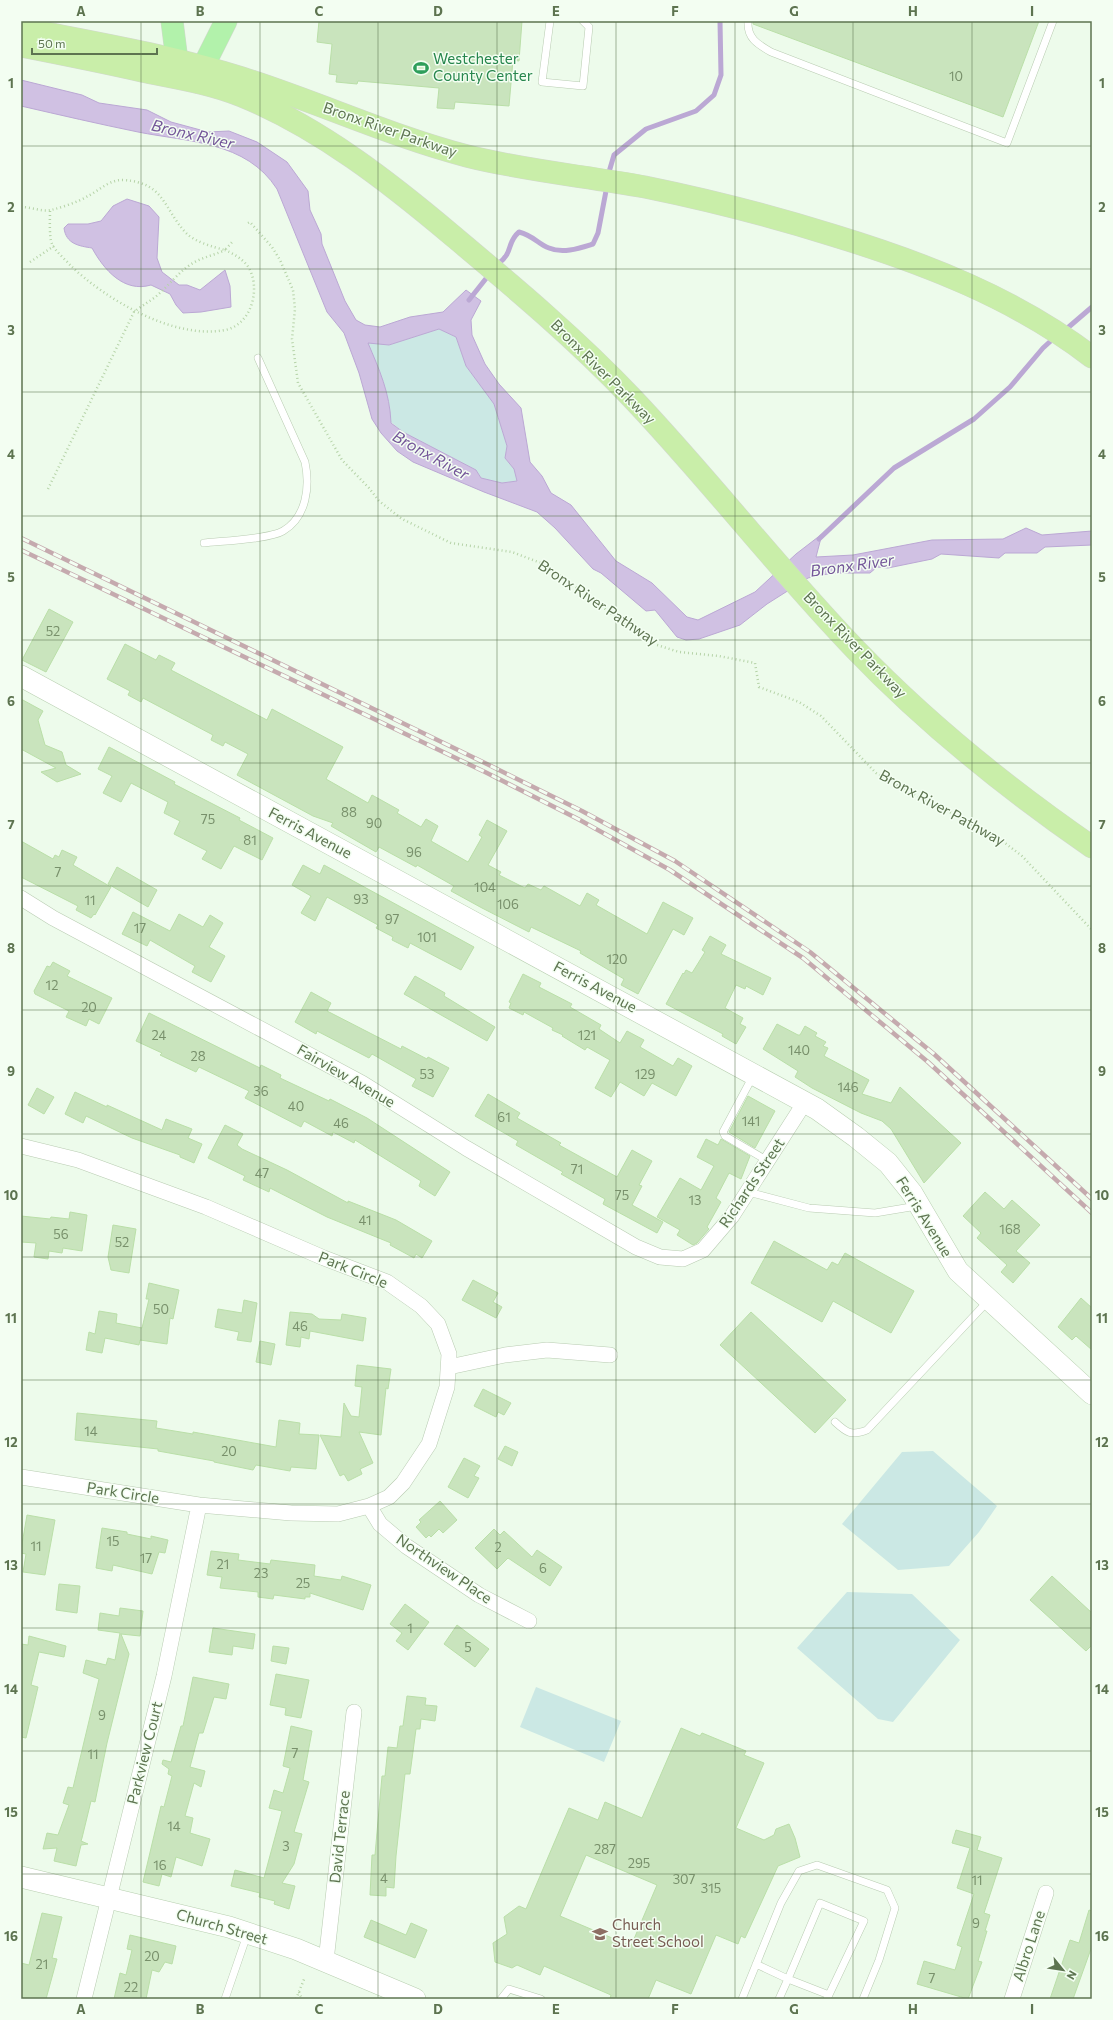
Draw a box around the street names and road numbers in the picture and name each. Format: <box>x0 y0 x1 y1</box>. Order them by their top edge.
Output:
street label: Bronx River Parkway <box>321 98 460 161</box>
street label: Bronx River Parkway <box>548 315 660 428</box>
street label: Bronx River Pathway <box>535 555 662 649</box>
street label: Bronx River Parkway <box>800 587 911 701</box>
street label: Bronx River Pathway <box>876 765 1009 849</box>
street label: Ferris Avenue <box>266 803 355 862</box>
street label: Ferris Avenue <box>551 957 640 1016</box>
street label: Fairview Avenue <box>294 1040 399 1111</box>
street label: Richards Street <box>715 1134 788 1231</box>
street label: Ferris Avenue <box>893 1173 957 1260</box>
street label: Park Circle <box>316 1247 391 1291</box>
street label: Park Circle <box>86 1477 161 1507</box>
street label: Northview Place <box>393 1530 496 1607</box>
street label: Parkview Court <box>123 1699 165 1806</box>
street label: David Terrace <box>325 1790 353 1884</box>
street label: Church Street <box>174 1904 270 1948</box>
street label: Albro Lane <box>1008 1908 1048 1983</box>

